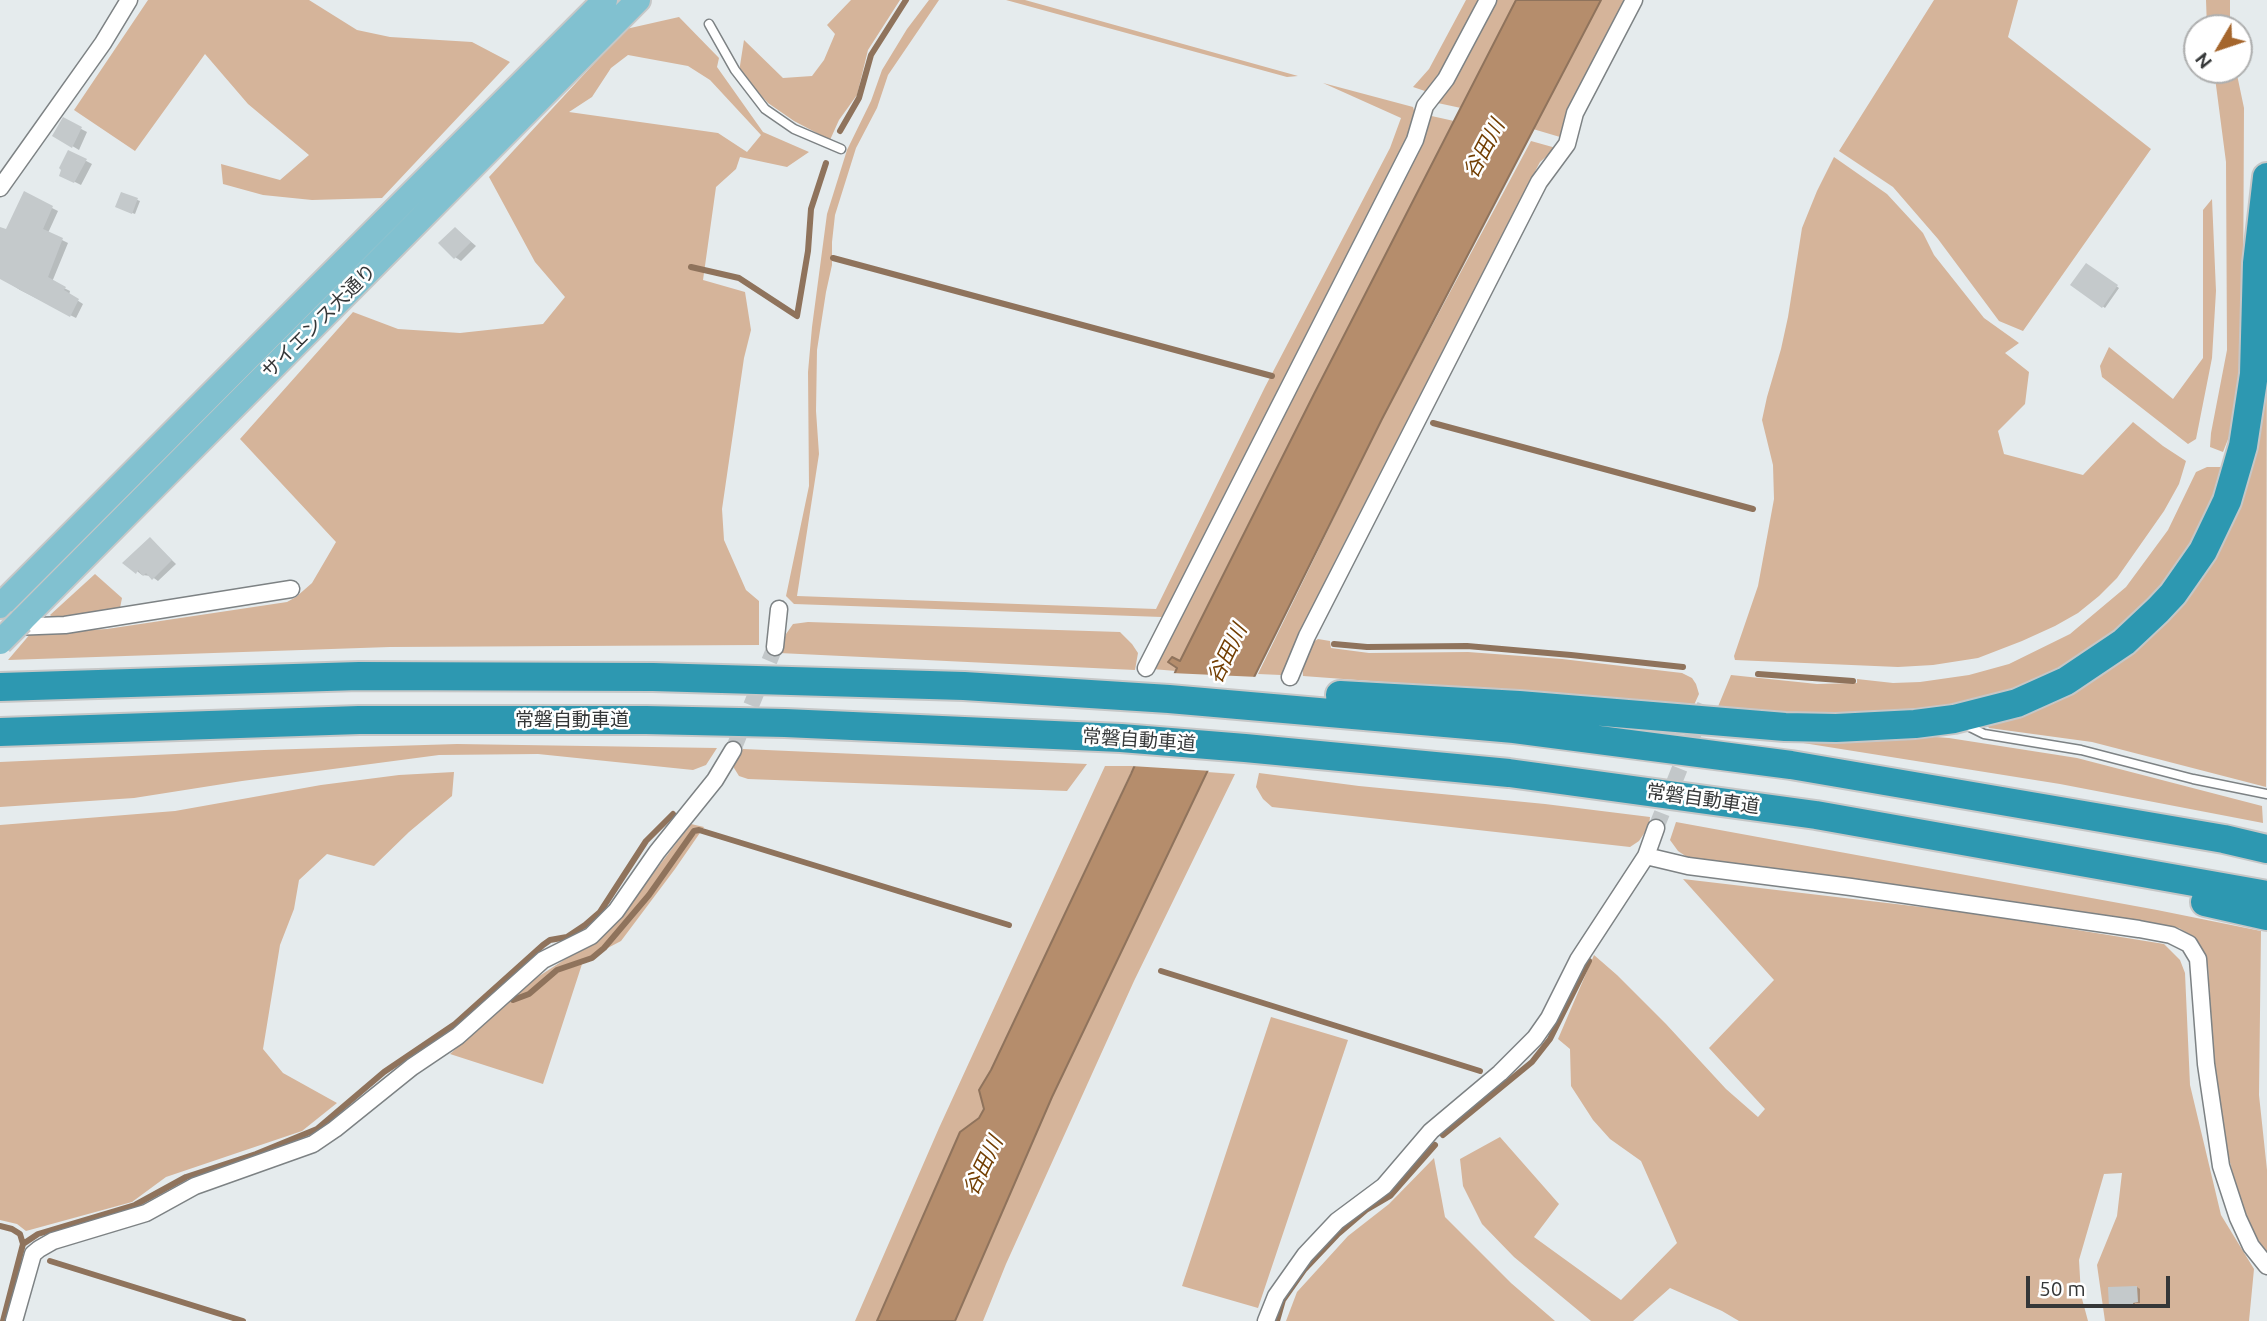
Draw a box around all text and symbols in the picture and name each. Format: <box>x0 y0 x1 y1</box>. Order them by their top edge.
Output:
north arrow <box>2183 14 2253 84</box>
text: N <box>2190 49 2216 73</box>
water label: 谷田川 <box>1458 115 1510 183</box>
street label: サイエンス大通り <box>257 259 381 383</box>
water label: 谷田川 <box>1202 620 1252 688</box>
street label: 常磐自動車道 <box>515 709 629 731</box>
street label: 常磐自動車道 <box>1081 725 1197 755</box>
street label: 常磐自動車道 <box>1645 780 1761 818</box>
water label: 谷田川 <box>958 1132 1008 1200</box>
scale bar <box>2029 1262 2172 1306</box>
text: 50 m <box>2039 1276 2086 1300</box>

